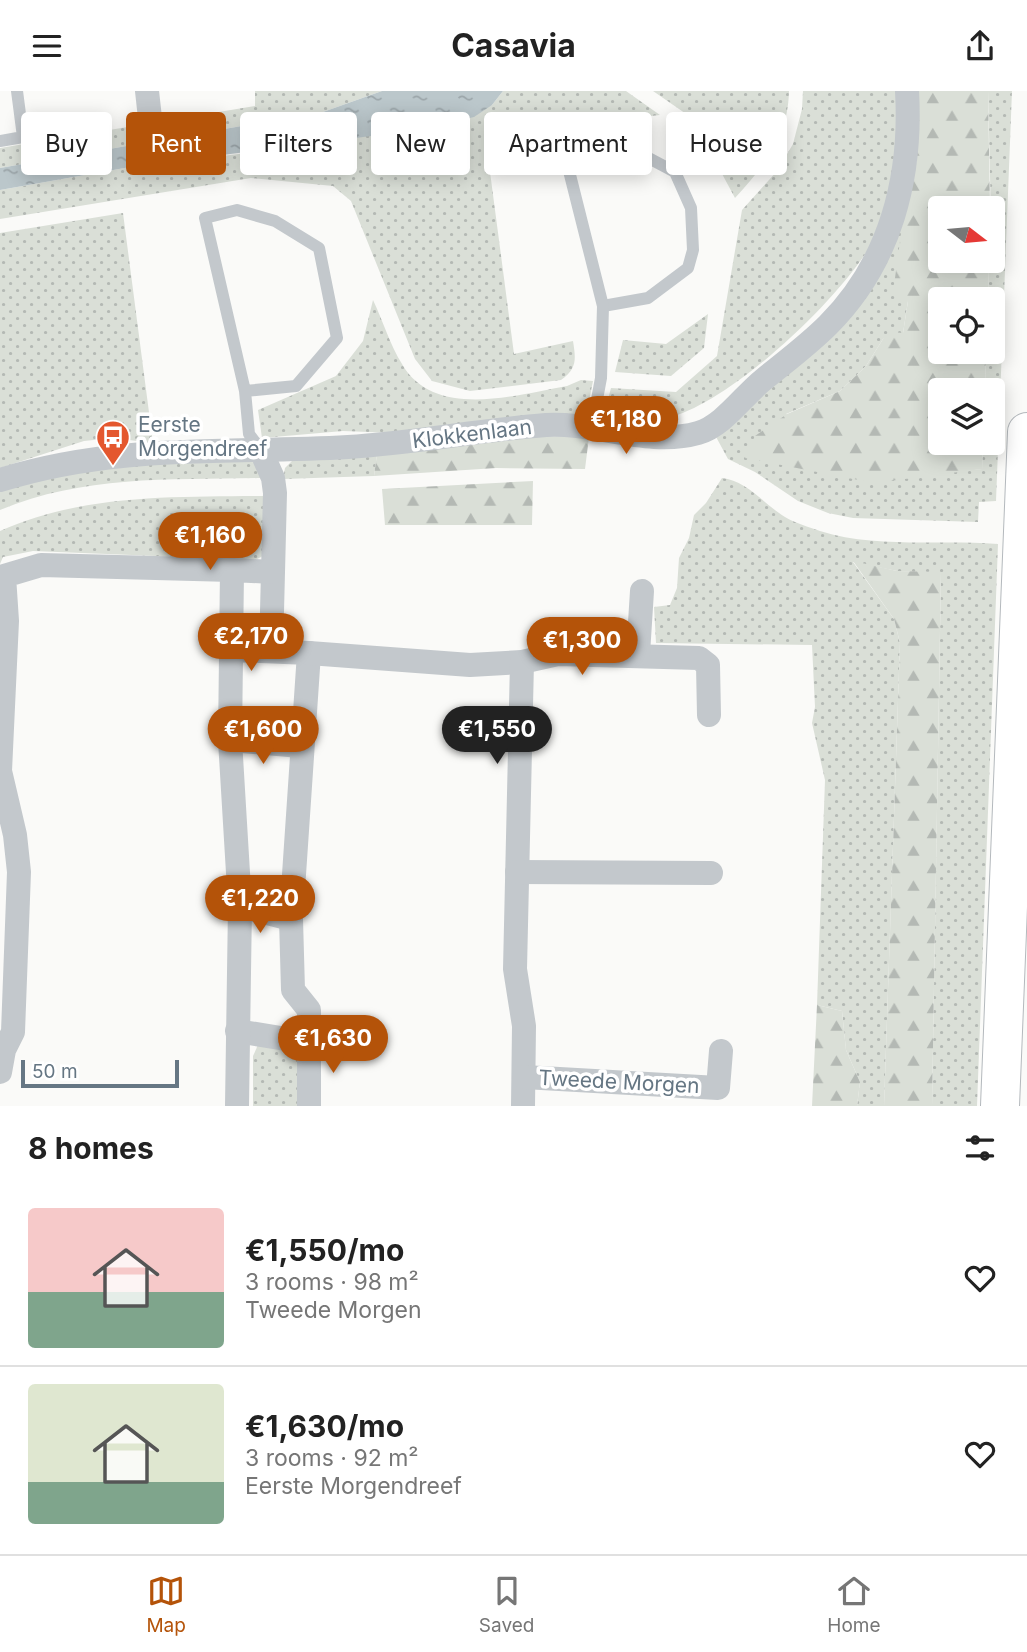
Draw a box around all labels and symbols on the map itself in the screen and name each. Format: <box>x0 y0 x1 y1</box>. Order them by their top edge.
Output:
north arrow <box>928 196 1004 273</box>
pin: €1,180 <box>569 397 683 456</box>
place label: Eerste Morgendreef <box>138 412 268 461</box>
street label: Klokkenlaan <box>411 414 533 453</box>
bus stop icon: Eerste Morgendreef <box>94 418 132 467</box>
pin: €1,160 <box>153 512 267 572</box>
pin: €2,170 <box>194 613 308 673</box>
pin: €1,300 <box>525 617 639 677</box>
pin: €1,600 <box>206 707 320 766</box>
pin: €1,550 <box>440 707 554 766</box>
pin: €1,220 <box>203 875 317 935</box>
pin: €1,630 <box>276 1016 390 1075</box>
scale bar <box>21 1057 178 1089</box>
street label: Tweede Morgen <box>538 1065 700 1098</box>

